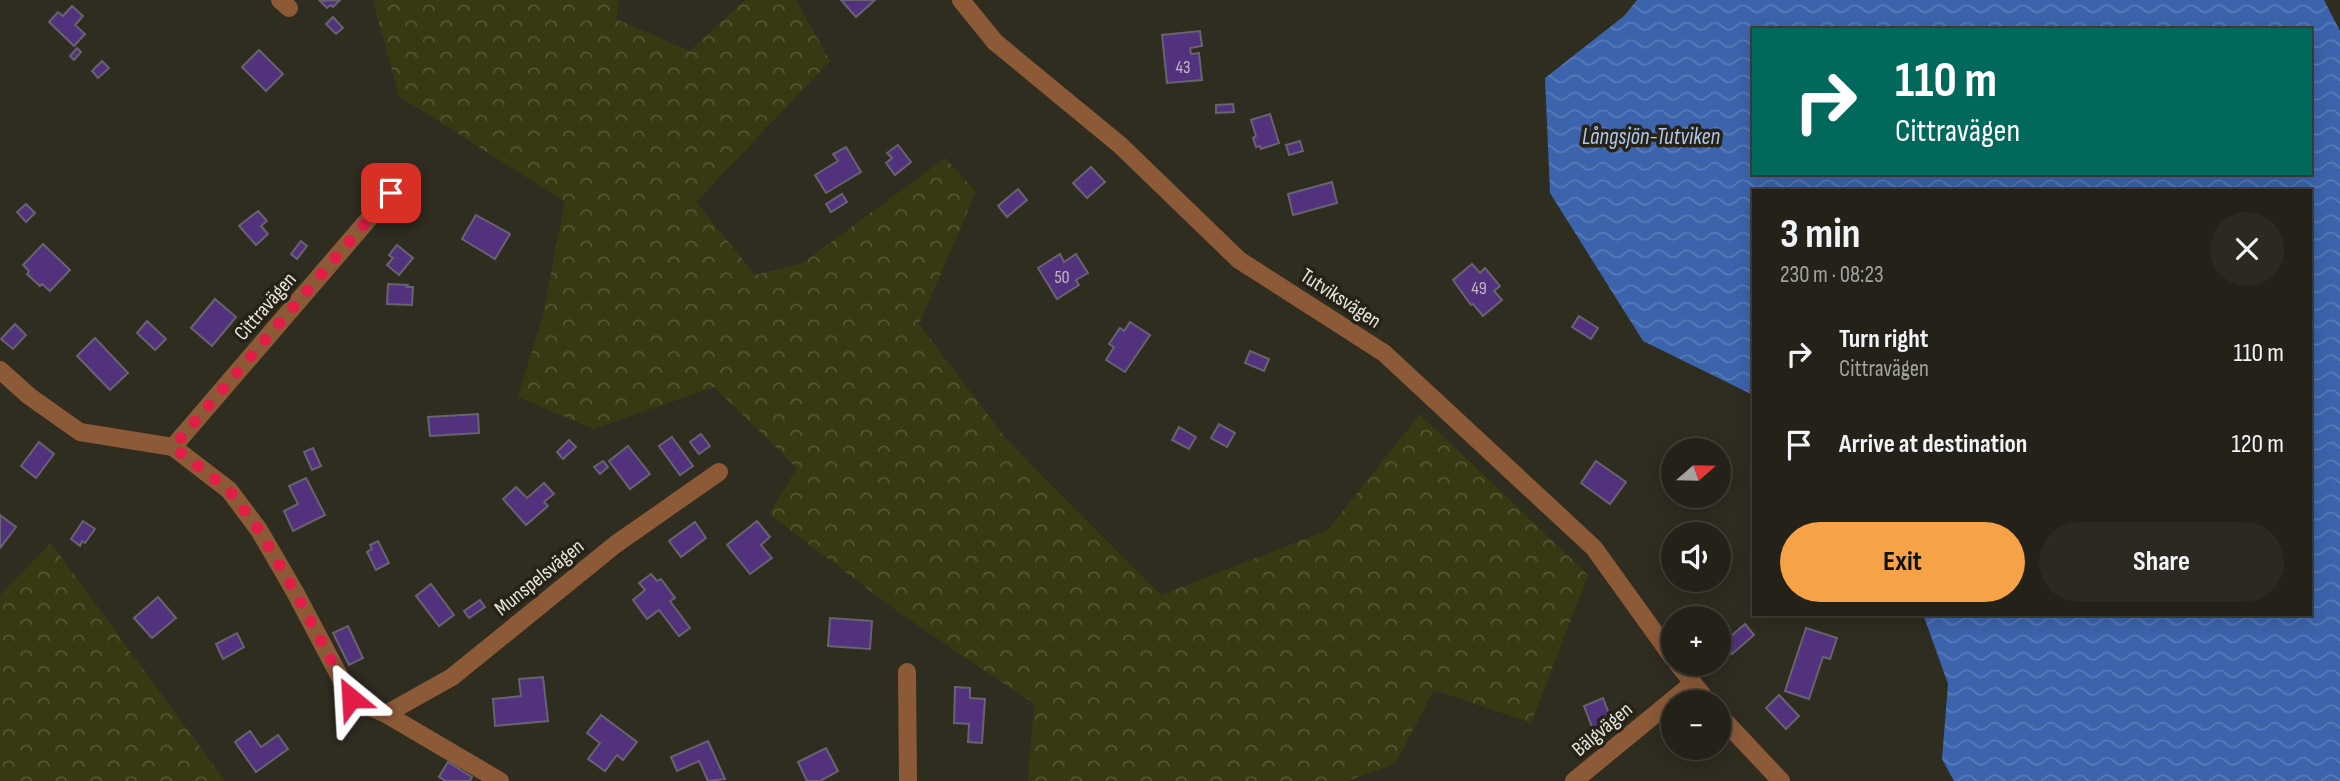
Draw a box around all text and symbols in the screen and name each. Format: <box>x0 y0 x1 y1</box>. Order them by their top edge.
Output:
text: 110 m <box>1895 52 1997 111</box>
icon: right <box>1780 56 1871 147</box>
house number: 43 <box>1175 57 1191 78</box>
text: Cittravägen <box>1895 112 2020 151</box>
water label: Långsjön-Tutviken <box>1582 123 1720 151</box>
pin <box>361 163 421 223</box>
icon: arrive <box>372 174 410 212</box>
text: 3 min <box>1780 209 1860 260</box>
button: close <box>2210 212 2284 286</box>
text: 230 m · 08:23 <box>1780 261 1884 289</box>
street label: Tutviksvägen <box>1296 263 1386 334</box>
street label: Cittravägen <box>229 267 302 346</box>
house number: 50 <box>1054 267 1070 288</box>
house number: 49 <box>1471 278 1487 299</box>
text: Turn right <box>1839 324 1928 355</box>
icon: right <box>1780 335 1818 373</box>
text: 110 m <box>2233 338 2284 369</box>
text: Cittravägen <box>1839 355 1929 383</box>
icon: arrive <box>1780 426 1818 464</box>
text: Arrive at destination <box>1839 429 2027 460</box>
text: 120 m <box>2231 429 2284 460</box>
north arrow <box>1661 438 1731 508</box>
map controls <box>1661 438 1731 760</box>
button: sound <box>1661 522 1731 592</box>
button: Exit <box>1780 522 2025 602</box>
button: Share <box>2039 522 2284 602</box>
street label: Munspelsvägen <box>490 534 589 621</box>
button: + <box>1661 606 1731 676</box>
position arrow <box>314 661 388 735</box>
button: − <box>1661 690 1731 760</box>
street label: Bälgvägen <box>1567 697 1638 762</box>

